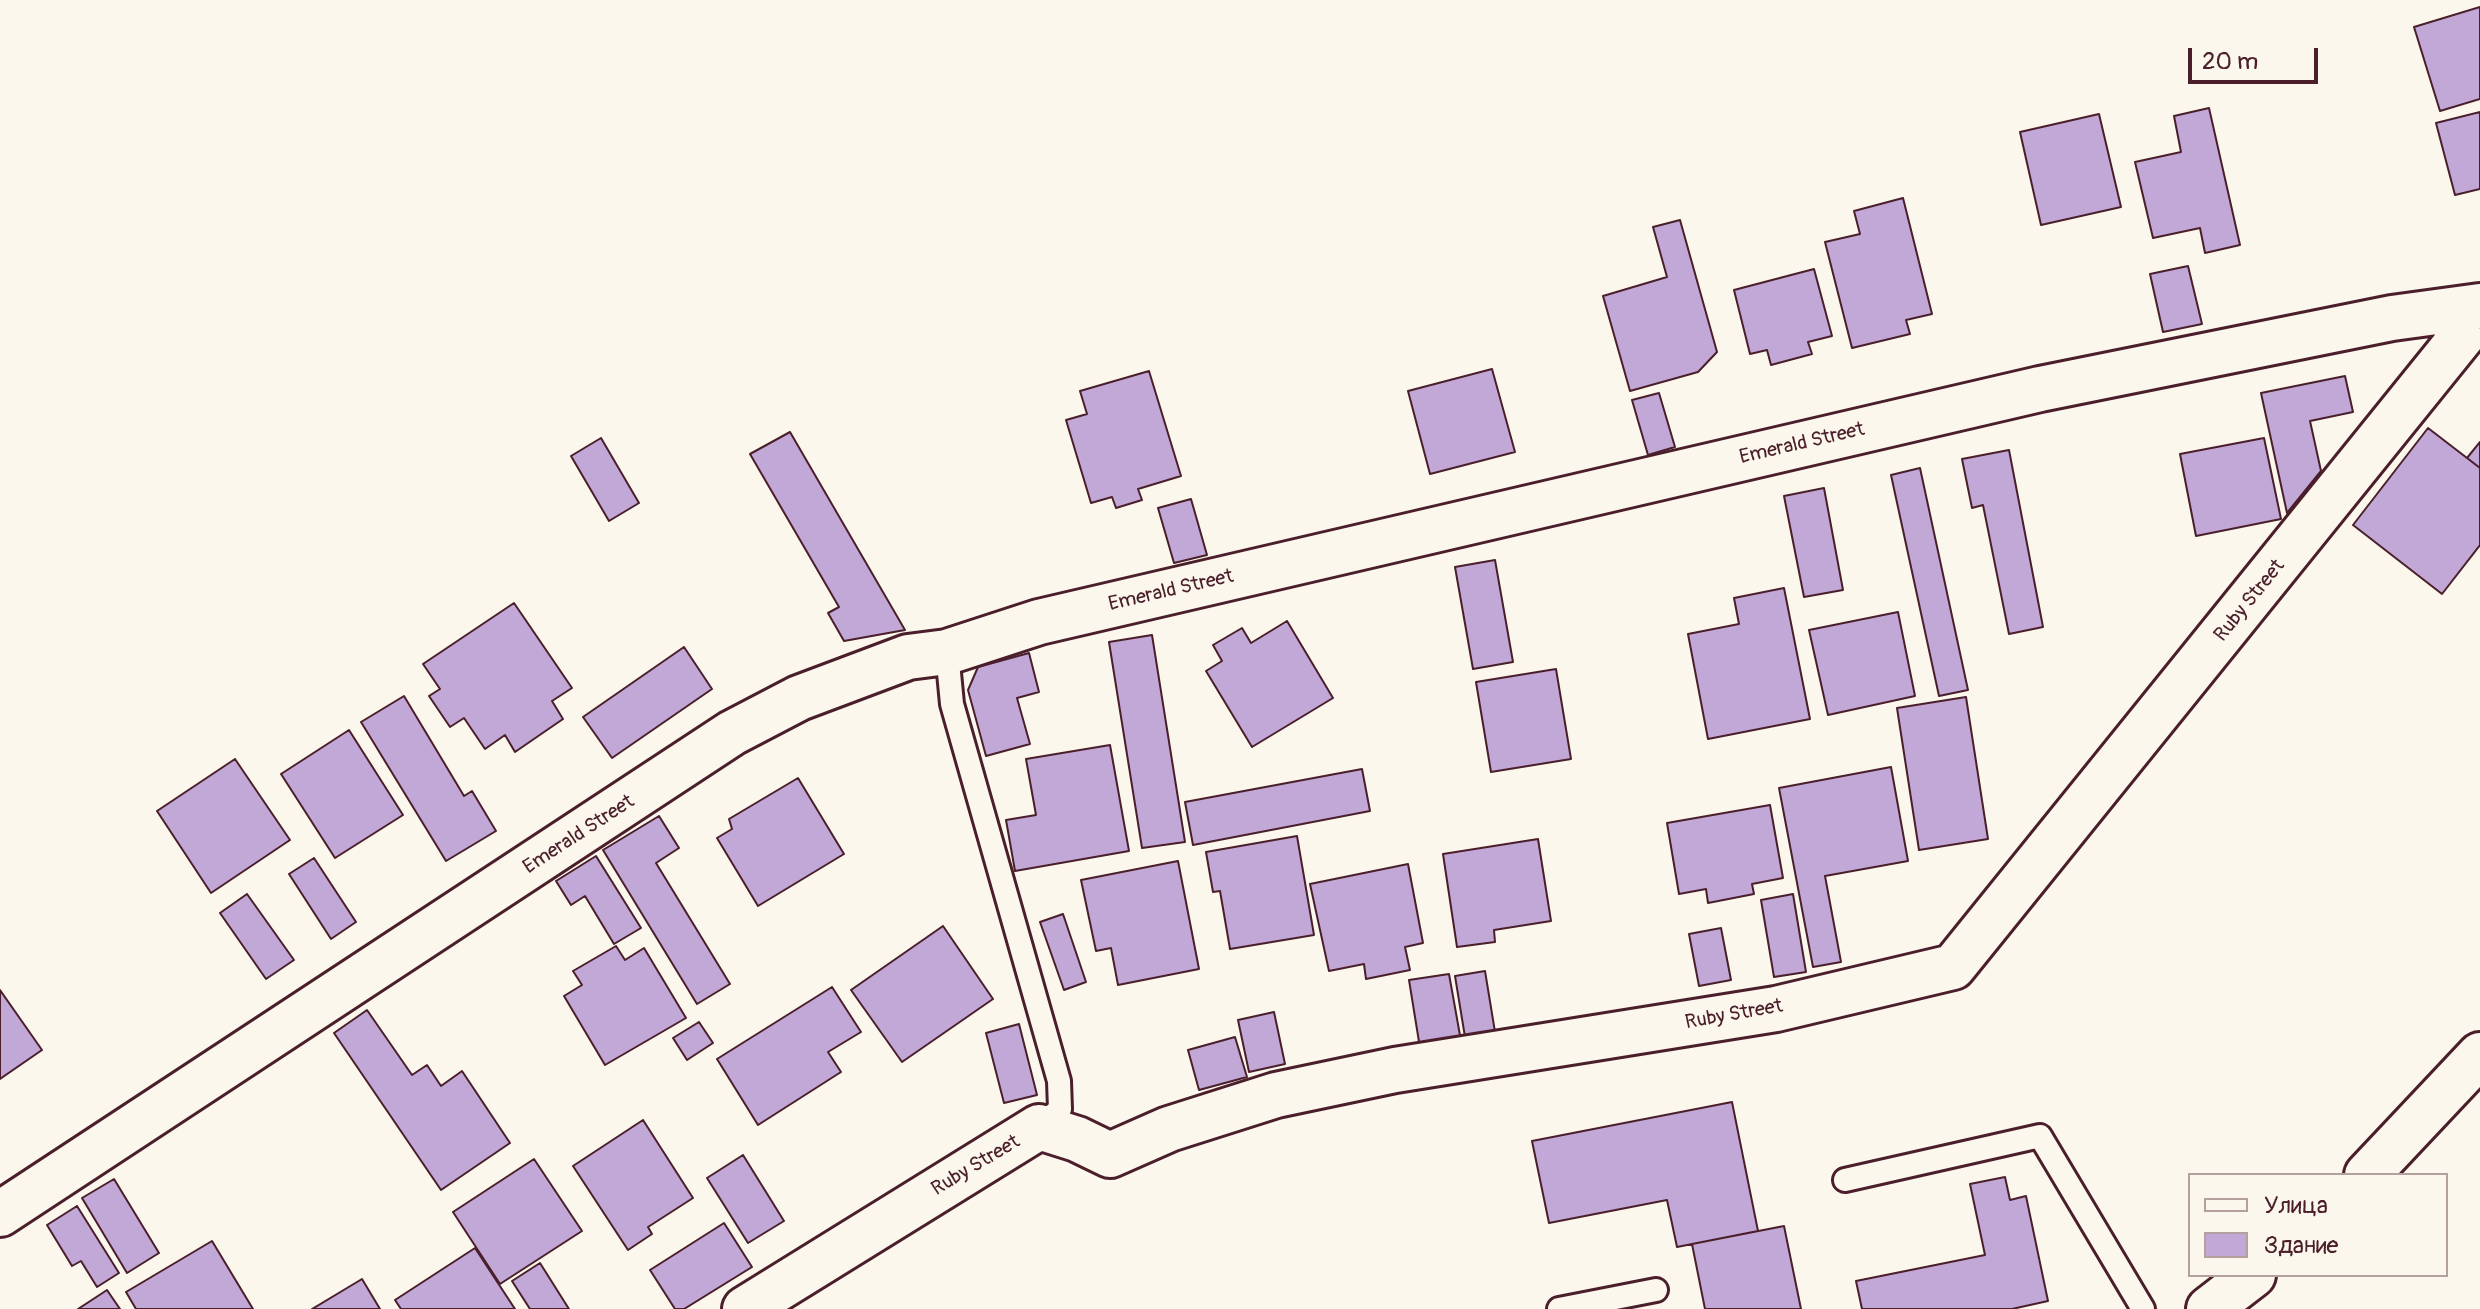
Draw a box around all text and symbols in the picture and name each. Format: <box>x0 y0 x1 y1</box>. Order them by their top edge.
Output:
scale bar <box>2192 32 2322 82</box>
text: 20 m <box>2202 47 2258 76</box>
street label: Emerald Street <box>1737 418 1867 470</box>
street label: Ruby Street <box>2210 555 2290 647</box>
street label: Emerald Street <box>1106 565 1236 617</box>
street label: Emerald Street <box>519 790 639 880</box>
street label: Ruby Street <box>1683 995 1785 1035</box>
street label: Ruby Street <box>928 1130 1024 1202</box>
legend <box>2188 1173 2448 1277</box>
text: Улица <box>2264 1191 2328 1220</box>
text: Здание <box>2264 1231 2338 1260</box>

